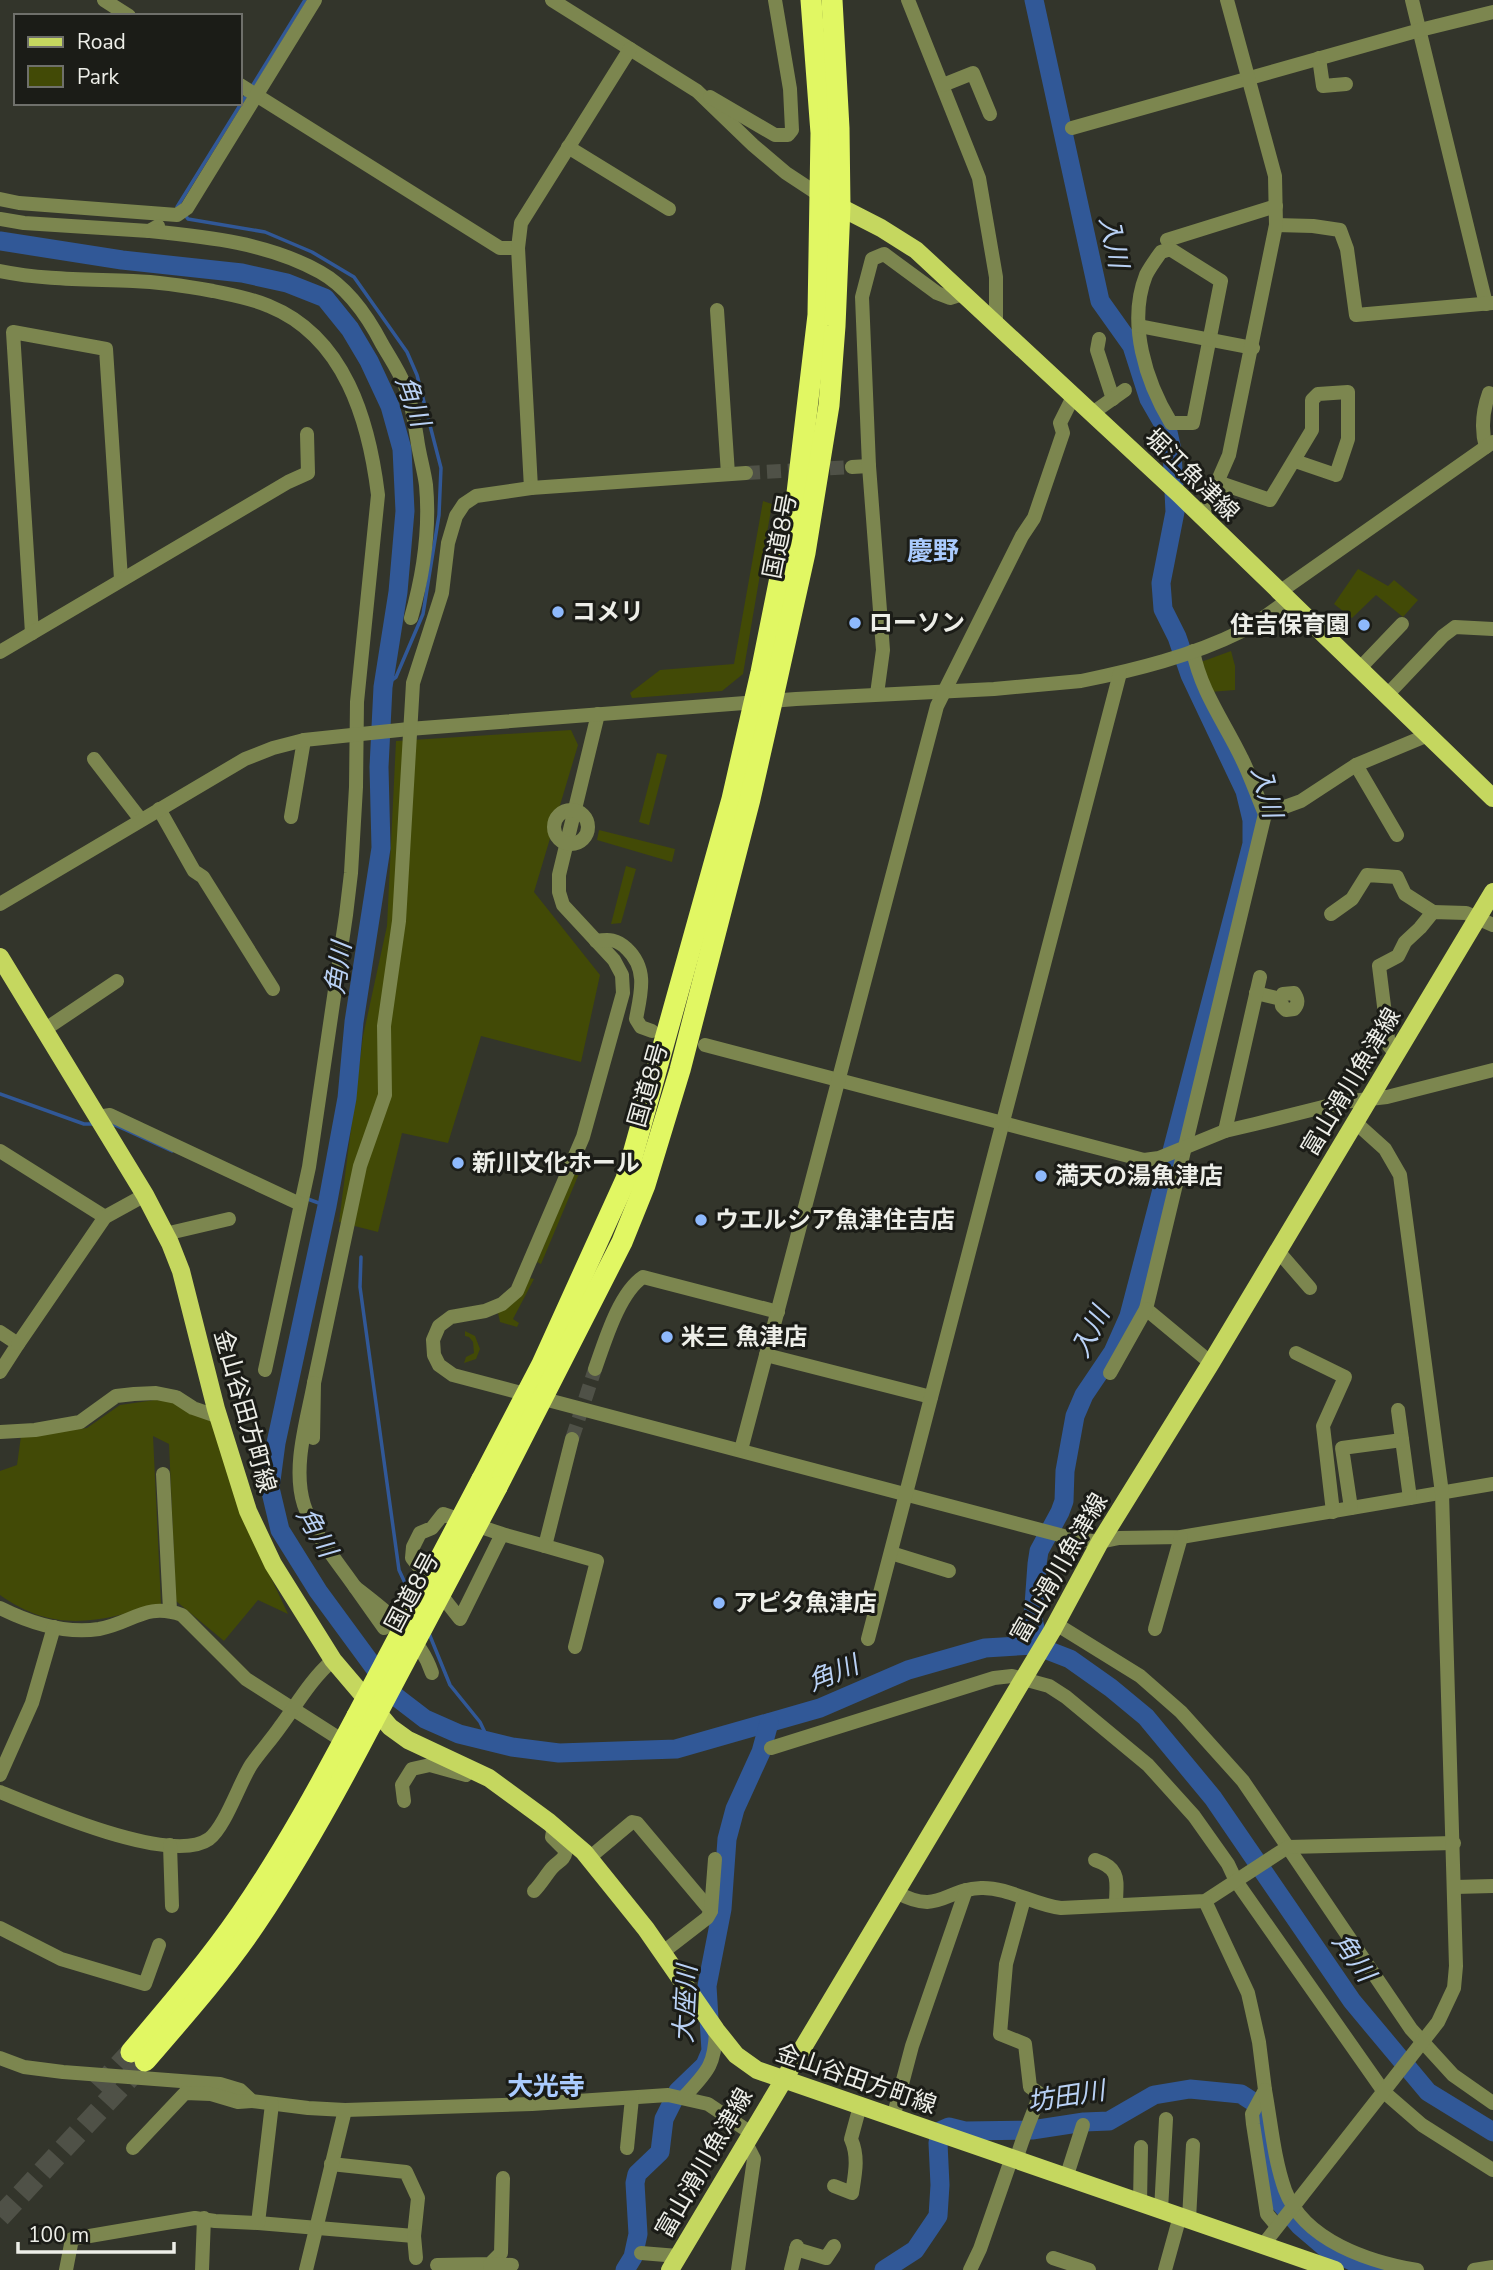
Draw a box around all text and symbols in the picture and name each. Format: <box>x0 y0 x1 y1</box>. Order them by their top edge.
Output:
legend <box>14 14 242 105</box>
text: Road <box>77 28 126 56</box>
text: Park <box>77 63 119 91</box>
water label: 入川 <box>1091 213 1137 274</box>
water label: 角川 <box>387 371 439 434</box>
street label: 堀江魚津線 <box>1138 422 1246 528</box>
street label: 国道8号 <box>756 491 804 581</box>
district label: 慶野 <box>907 534 959 569</box>
place label: コメリ <box>572 596 644 628</box>
marker: コメリ <box>550 604 566 620</box>
place label: ローソン <box>869 607 965 639</box>
place label: 住吉保育園 <box>1230 609 1350 641</box>
marker: ローソン <box>847 615 863 631</box>
marker: 住吉保育園 <box>1356 617 1372 633</box>
water label: 入川 <box>1243 762 1291 825</box>
water label: 角川 <box>318 937 360 996</box>
street label: 富山滑川魚津線 <box>1294 1002 1408 1162</box>
street label: 国道8号 <box>621 1039 675 1131</box>
place label: 新川文化ホール <box>472 1147 640 1179</box>
marker: 新川文化ホール <box>450 1155 466 1171</box>
place label: 満天の湯魚津店 <box>1055 1160 1223 1192</box>
marker: 満天の湯魚津店 <box>1033 1168 1049 1184</box>
place label: ウエルシア魚津住吉店 <box>715 1204 955 1236</box>
marker: ウエルシア魚津住吉店 <box>693 1212 709 1228</box>
water label: 入川 <box>1063 1298 1119 1363</box>
place label: 米三 魚津店 <box>681 1321 807 1353</box>
street label: 金山谷田方町線 <box>206 1326 284 1496</box>
marker: 米三 魚津店 <box>659 1329 675 1345</box>
street label: 富山滑川魚津線 <box>1003 1487 1115 1649</box>
water label: 角川 <box>288 1501 346 1566</box>
street label: 国道8号 <box>378 1546 446 1638</box>
place label: アピタ魚津店 <box>733 1587 877 1619</box>
marker: アピタ魚津店 <box>711 1595 727 1611</box>
water label: 角川 <box>803 1646 867 1699</box>
water label: 角川 <box>1324 1926 1385 1991</box>
water label: 大座川 <box>666 1961 705 2044</box>
street label: 金山谷田方町線 <box>771 2037 941 2121</box>
district label: 大光寺 <box>507 2069 585 2104</box>
water label: 坊田川 <box>1025 2073 1110 2120</box>
street label: 富山滑川魚津線 <box>648 2082 760 2244</box>
scale bar <box>18 2210 173 2254</box>
text: 100 m <box>28 2221 89 2249</box>

